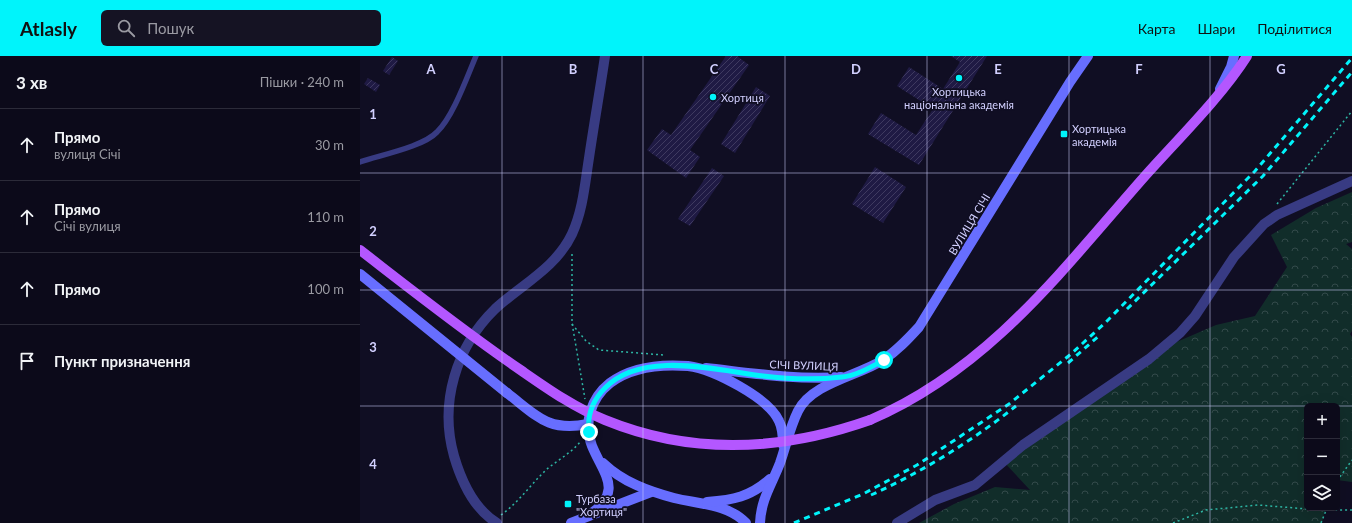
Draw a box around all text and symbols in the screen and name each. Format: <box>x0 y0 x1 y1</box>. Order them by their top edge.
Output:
search box <box>101 10 381 46</box>
text: Atlasly <box>20 17 77 40</box>
icon: search <box>115 17 137 39</box>
text: Пошук <box>147 19 194 37</box>
text: Карта <box>1138 20 1176 37</box>
text: Шари <box>1198 20 1235 37</box>
text: Поділитися <box>1257 20 1332 37</box>
text: A <box>425 61 436 77</box>
text: B <box>569 61 578 77</box>
text: C <box>710 61 719 77</box>
text: D <box>851 61 861 77</box>
text: E <box>994 61 1002 77</box>
text: F <box>1135 61 1143 77</box>
text: G <box>1276 61 1286 77</box>
text: 3 хв <box>16 72 47 93</box>
marker: Хортицька національна академія <box>954 73 964 83</box>
text: Пішки · 240 m <box>260 74 344 90</box>
place label: Хортицька національна академія <box>904 85 1014 111</box>
place label: Хортиця <box>721 91 764 104</box>
marker: Хортиця <box>708 92 718 102</box>
text: 1 <box>369 106 377 122</box>
place label: Хортицька академія <box>1072 122 1126 148</box>
text: Прямо <box>54 128 100 146</box>
marker: Хортицька академія <box>1059 129 1069 139</box>
icon: ahead <box>16 134 38 156</box>
text: 30 m <box>315 137 344 153</box>
text: вулиця Січі <box>54 146 121 162</box>
street label: ВУЛИЦЯ СІЧІ <box>946 191 992 257</box>
text: Прямо <box>54 200 100 218</box>
icon: ahead <box>16 206 38 228</box>
text: 110 m <box>307 209 344 225</box>
text: Січі вулиця <box>54 218 121 234</box>
text: 2 <box>369 223 377 239</box>
icon: ahead <box>16 278 38 300</box>
text: Прямо <box>54 280 100 298</box>
text: 100 m <box>307 281 344 297</box>
text: 3 <box>369 339 377 355</box>
icon: arrive <box>16 350 38 372</box>
route start <box>875 351 893 369</box>
text: Пункт призначення <box>54 352 190 370</box>
street label: СІЧІ ВУЛИЦЯ <box>769 357 839 373</box>
map controls <box>1304 403 1340 511</box>
button: + <box>1304 403 1340 439</box>
route end <box>580 423 598 441</box>
button: − <box>1304 439 1340 475</box>
text: 4 <box>369 456 377 472</box>
button: layers <box>1304 475 1340 511</box>
place label: Турбаза "Хортиця" <box>576 492 627 518</box>
marker: Турбаза "Хортиця" <box>563 499 573 509</box>

